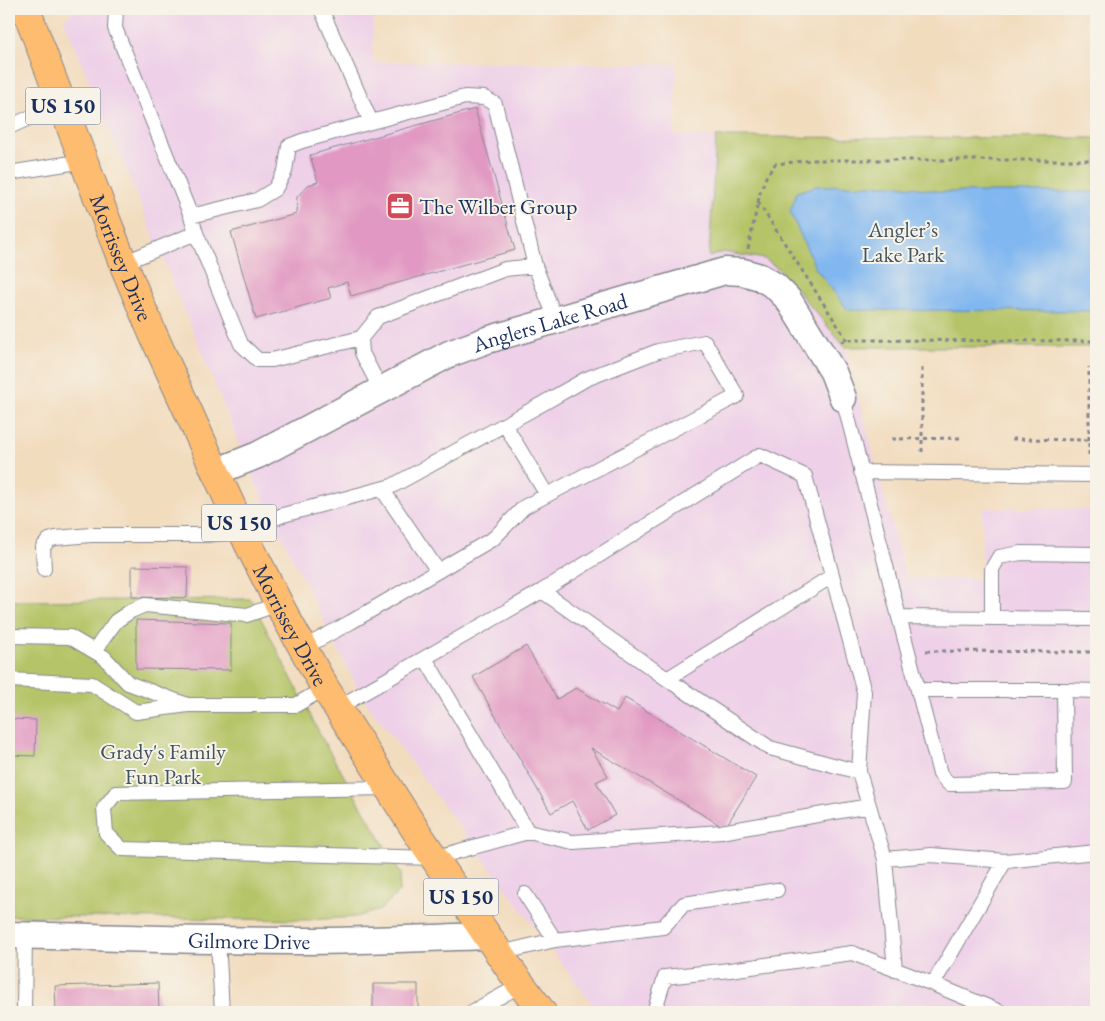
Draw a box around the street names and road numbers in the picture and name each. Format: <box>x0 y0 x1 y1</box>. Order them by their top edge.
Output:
road number: US 150 <box>26 88 100 124</box>
street label: Morrissey Drive <box>83 190 160 326</box>
street label: Anglers Lake Road <box>467 286 632 360</box>
road number: US 150 <box>202 504 276 542</box>
street label: Morrissey Drive <box>246 559 335 692</box>
road number: US 150 <box>424 879 498 916</box>
street label: Gilmore Drive <box>188 926 310 956</box>

